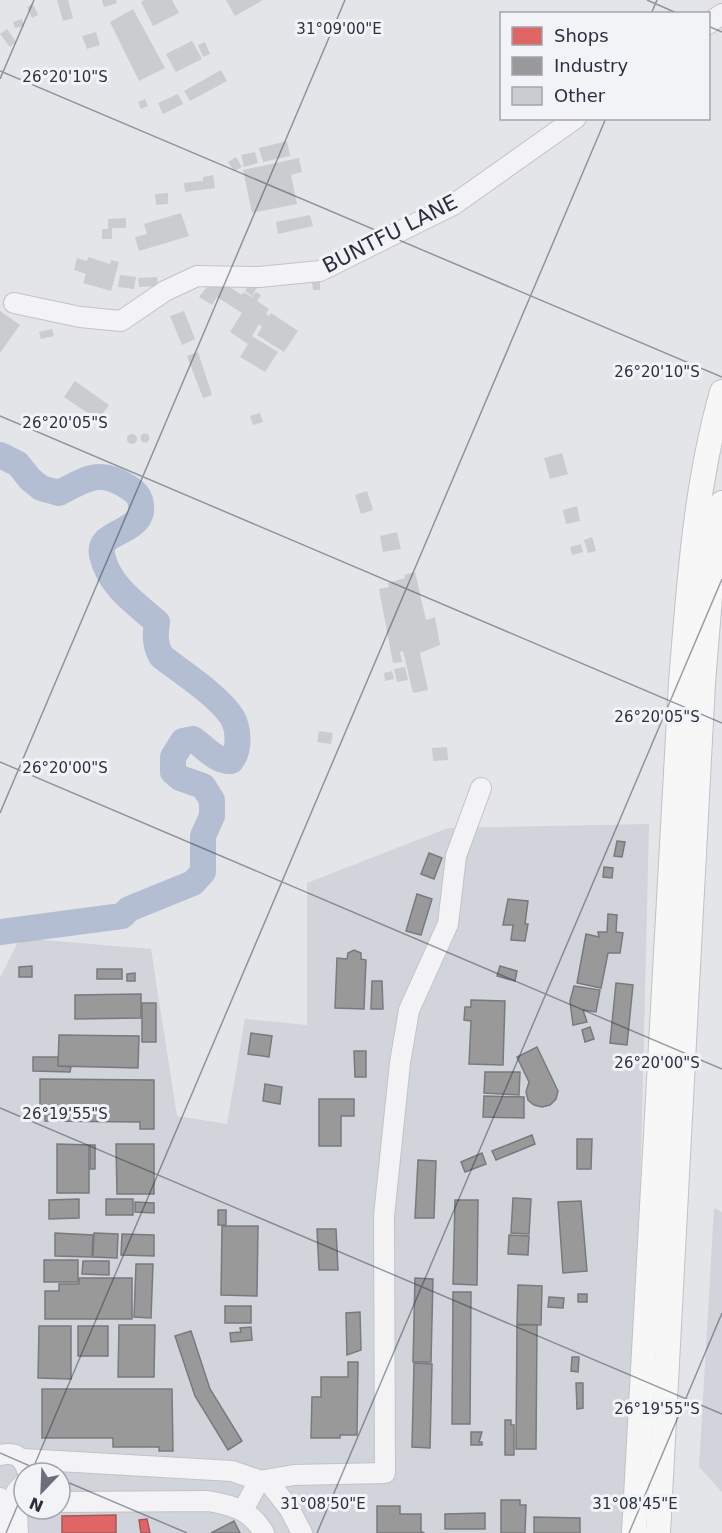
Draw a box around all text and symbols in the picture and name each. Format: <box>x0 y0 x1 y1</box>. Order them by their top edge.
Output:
legend <box>500 12 710 120</box>
text: 31°09'00"E <box>296 20 382 38</box>
text: Shops <box>554 25 609 46</box>
text: Industry <box>554 55 628 76</box>
text: 26°20'10"S <box>22 68 108 86</box>
text: Other <box>554 85 606 106</box>
street label: BUNTFU LANE <box>319 190 461 278</box>
text: 26°20'10"S <box>614 363 700 381</box>
text: 26°20'05"S <box>22 414 108 432</box>
text: 26°20'05"S <box>614 708 700 726</box>
text: 26°20'00"S <box>22 759 108 777</box>
text: 26°20'00"S <box>614 1054 700 1072</box>
text: 26°19'55"S <box>22 1105 108 1123</box>
text: 26°19'55"S <box>614 1400 700 1418</box>
north arrow <box>12 1461 72 1521</box>
text: N <box>26 1493 46 1516</box>
text: 31°08'50"E <box>280 1495 366 1513</box>
text: 31°08'45"E <box>592 1495 678 1513</box>

